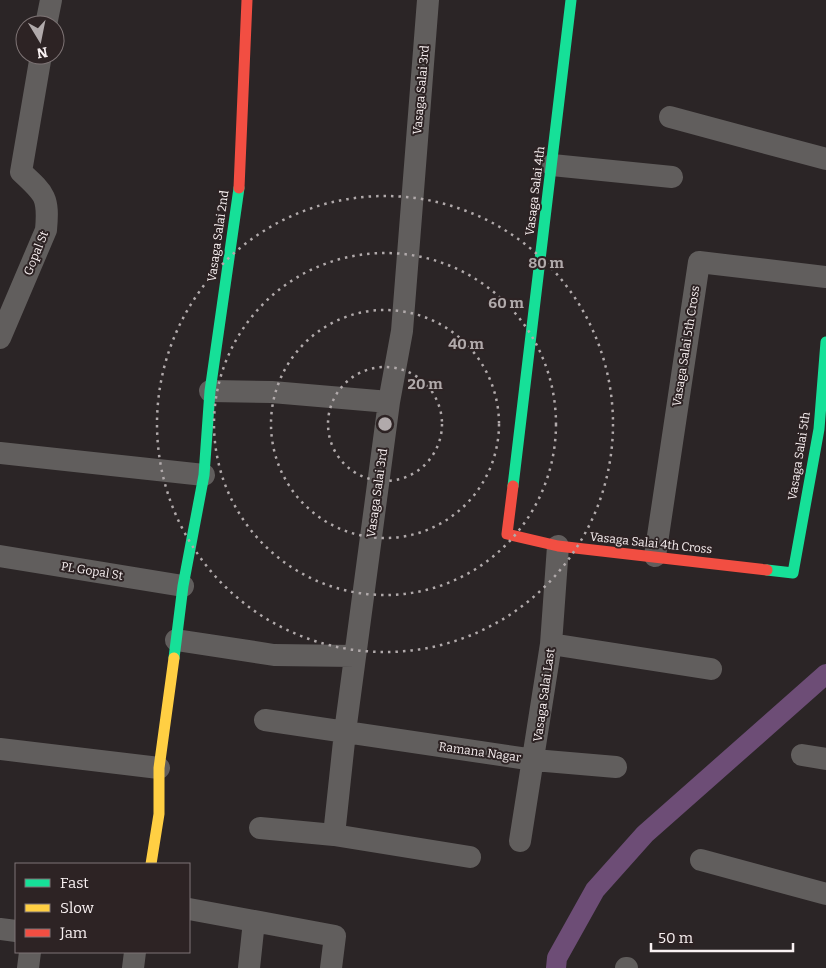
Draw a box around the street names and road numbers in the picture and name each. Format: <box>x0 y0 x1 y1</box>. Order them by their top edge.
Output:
street label: Vasaga Salai 3rd <box>410 45 432 135</box>
street label: Vasaga Salai 4th <box>523 145 547 236</box>
street label: Vasaga Salai 2nd <box>205 189 231 283</box>
street label: Gopal St <box>21 228 51 277</box>
street label: Vasaga Salai 5th Cross <box>670 284 703 407</box>
street label: Vasaga Salai 5th <box>785 410 813 501</box>
street label: Vasaga Salai 3rd <box>364 448 390 538</box>
street label: Vasaga Salai 4th Cross <box>589 530 713 556</box>
street label: PL Gopal St <box>60 559 125 583</box>
street label: Vasaga Salai Last <box>531 647 558 743</box>
street label: Ramana Nagar <box>438 739 523 765</box>

